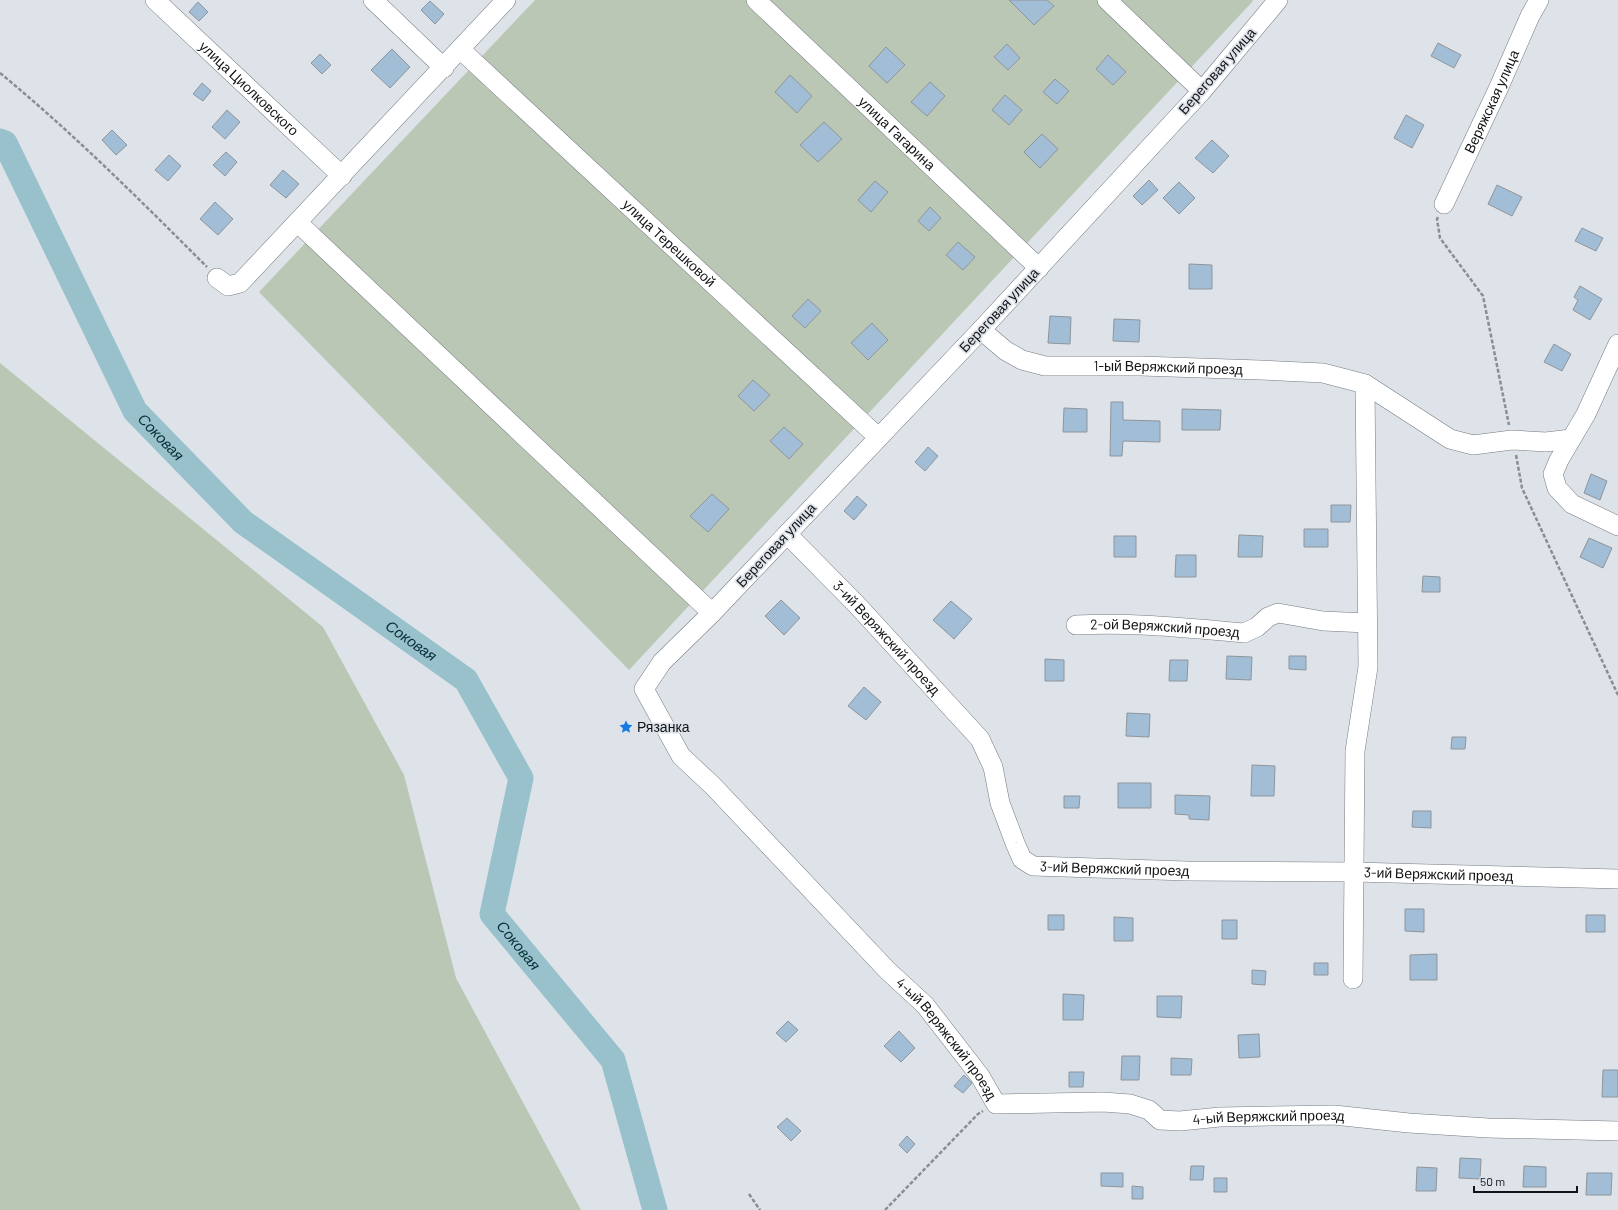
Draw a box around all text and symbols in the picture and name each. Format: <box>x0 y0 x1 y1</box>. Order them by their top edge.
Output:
street label: Береговая улица <box>1174 24 1259 117</box>
street label: улица Циолковского <box>196 37 303 139</box>
street label: Веряжская улица <box>1460 47 1522 156</box>
street label: улица Гагарина <box>855 93 939 174</box>
street label: улица Терешковой <box>619 196 720 290</box>
street label: Береговая улица <box>955 264 1042 355</box>
street label: 1-ый Веряжский проезд <box>1093 357 1243 377</box>
water label: Соковая <box>135 409 188 464</box>
street label: Береговая улица <box>732 499 819 590</box>
street label: 3-ий Веряжский проезд <box>830 577 944 698</box>
street label: 2-ой Веряжский проезд <box>1090 615 1240 641</box>
water label: Соковая <box>383 616 441 664</box>
place label: Рязанка <box>637 718 690 735</box>
place icon: Рязанка <box>618 719 634 735</box>
street label: 3-ий Веряжский проезд <box>1040 857 1190 879</box>
street label: 3-ий Веряжский проезд <box>1364 863 1513 884</box>
water label: Соковая <box>493 917 545 973</box>
street label: 4-ый Веряжский проезд <box>893 974 1001 1103</box>
street label: 4-ый Веряжский проезд <box>1192 1106 1346 1128</box>
scale bar <box>1474 1168 1577 1194</box>
text: 50 m <box>1480 1174 1505 1188</box>

